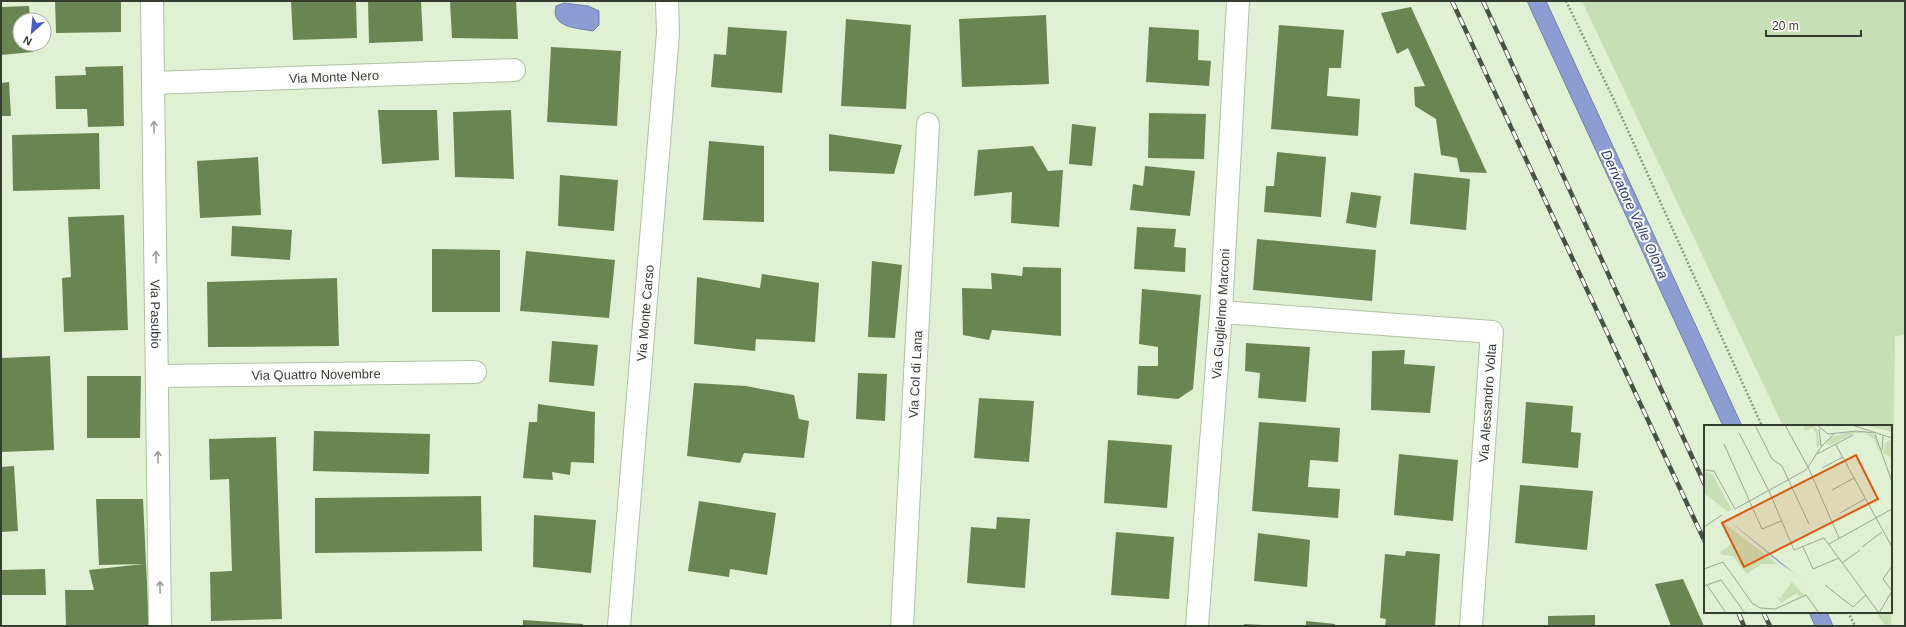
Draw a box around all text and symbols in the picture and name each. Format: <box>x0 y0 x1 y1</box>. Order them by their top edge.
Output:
north arrow <box>12 12 52 52</box>
scale bar <box>1766 12 1861 38</box>
text: 20 m <box>1772 19 1799 33</box>
text: N <box>21 34 34 48</box>
street label: Via Monte Nero <box>289 68 379 86</box>
one-way arrow <box>150 121 158 134</box>
water label: Derivatore Valle Olona <box>1598 147 1672 281</box>
street label: Via Guglielmo Marconi <box>1209 248 1232 380</box>
one-way arrow <box>152 251 159 264</box>
street label: Via Monte Carso <box>634 264 657 362</box>
street label: Via Pasubio <box>148 279 163 349</box>
street label: Via Col di Lana <box>906 329 925 419</box>
street label: Via Alessandro Volta <box>1476 342 1499 463</box>
street label: Via Quattro Novembre <box>251 366 381 383</box>
inset map <box>1704 425 1892 613</box>
one-way arrow <box>154 451 162 464</box>
one-way arrow <box>156 581 164 594</box>

